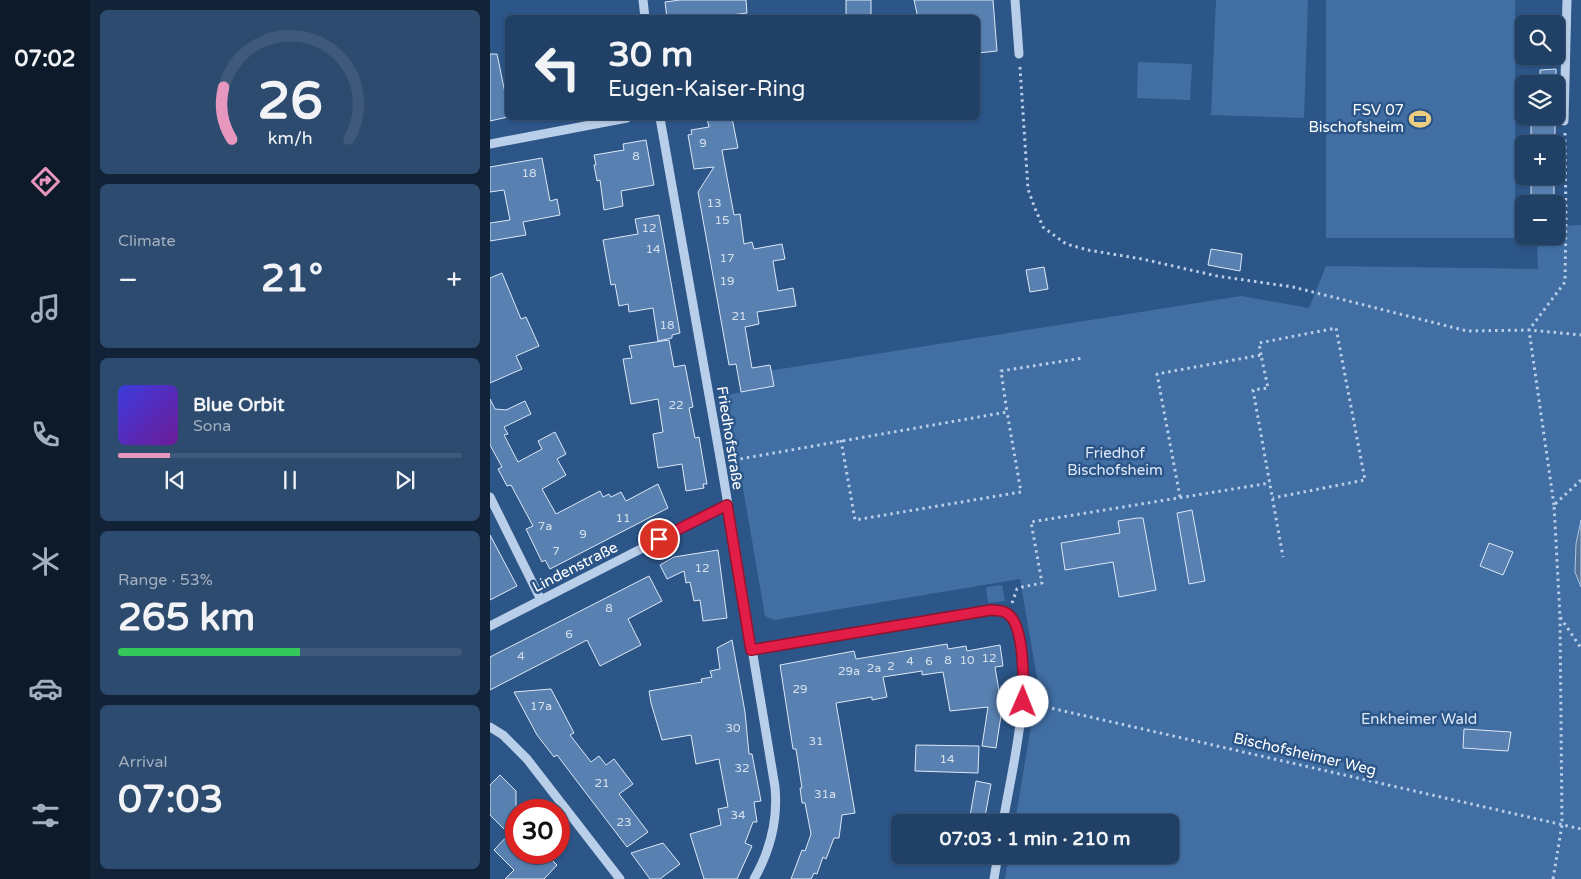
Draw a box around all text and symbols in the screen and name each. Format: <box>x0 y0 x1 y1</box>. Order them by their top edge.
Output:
map controls <box>1515 15 1565 245</box>
button: search <box>1515 15 1565 65</box>
text: 30 m <box>608 34 693 76</box>
icon: left <box>525 35 590 100</box>
text: 07:02 <box>15 46 75 72</box>
text: 26 <box>257 70 323 133</box>
button: layers <box>1515 75 1565 125</box>
text: Eugen-Kaiser-Ring <box>608 76 805 102</box>
place label: FSV 07 Bischofsheim <box>1309 101 1404 136</box>
sports icon: FSV 07 Bischofsheim <box>1407 106 1433 132</box>
text: km/h <box>268 128 312 149</box>
button: + <box>1515 135 1565 185</box>
house number: 9 <box>699 136 707 150</box>
house number: 8 <box>632 149 640 163</box>
icon: directions <box>28 164 63 199</box>
house number: 18 <box>521 166 537 180</box>
button: − <box>1515 195 1565 245</box>
house number: 13 <box>706 196 722 210</box>
house number: 15 <box>714 213 730 227</box>
house number: 12 <box>641 221 657 235</box>
text: Climate <box>118 231 176 251</box>
house number: 14 <box>645 242 661 256</box>
house number: 17 <box>719 251 735 265</box>
text: 21° <box>261 256 323 302</box>
text: − <box>118 263 138 297</box>
text: + <box>446 263 462 297</box>
house number: 19 <box>719 274 735 288</box>
icon: music <box>28 291 63 326</box>
house number: 21 <box>731 309 747 323</box>
house number: 18 <box>659 318 675 332</box>
street label: Friedhofstraße <box>713 385 747 491</box>
text: Blue Orbit <box>193 394 285 416</box>
house number: 22 <box>668 398 684 412</box>
text: Sona <box>193 416 231 436</box>
icon: phone <box>28 417 63 452</box>
park label: Friedhof Bischofsheim <box>1067 444 1163 479</box>
icon: previous <box>161 466 189 494</box>
icon: pause <box>276 466 304 494</box>
icon: next <box>391 466 419 494</box>
house number: 11 <box>615 511 631 525</box>
pin <box>638 518 680 560</box>
house number: 7a <box>538 519 552 533</box>
icon: arrive <box>645 525 673 553</box>
house number: 9 <box>579 527 587 541</box>
street label: Lindenstraße <box>529 538 621 596</box>
icon: climate <box>28 544 63 579</box>
house number: 7 <box>552 544 560 558</box>
house number: 12 <box>694 561 710 575</box>
text: Range · 53% <box>118 570 213 590</box>
text: 265 km <box>118 595 255 641</box>
house number: 8 <box>605 601 613 615</box>
house number: 6 <box>565 627 573 641</box>
house number: 4 <box>517 649 525 663</box>
house number: 12 <box>981 651 997 665</box>
house number: 8 <box>944 653 952 667</box>
house number: 10 <box>959 653 975 667</box>
house number: 4 <box>906 654 914 668</box>
house number: 6 <box>925 654 933 668</box>
house number: 2 <box>887 659 895 673</box>
house number: 2a <box>867 661 881 675</box>
house number: 29a <box>838 664 860 678</box>
icon: car <box>28 671 63 706</box>
position arrow <box>996 675 1048 727</box>
house number: 29 <box>792 682 808 696</box>
house number: 17a <box>530 699 552 713</box>
park label: Enkheimer Wald <box>1361 710 1477 728</box>
house number: 30 <box>725 721 741 735</box>
street label: Bischofsheimer Weg <box>1232 729 1378 779</box>
house number: 31 <box>808 734 824 748</box>
text: Arrival <box>118 752 167 772</box>
house number: 14 <box>939 752 955 766</box>
house number: 32 <box>734 761 750 775</box>
house number: 21 <box>594 776 610 790</box>
text: 07:03 <box>118 777 223 823</box>
house number: 31a <box>814 787 836 801</box>
icon: filters <box>28 798 63 833</box>
speed limit sign: 30 <box>505 799 570 864</box>
house number: 34 <box>730 808 746 822</box>
house number: 23 <box>616 815 632 829</box>
text: 07:03 · 1 min · 210 m <box>939 828 1131 850</box>

